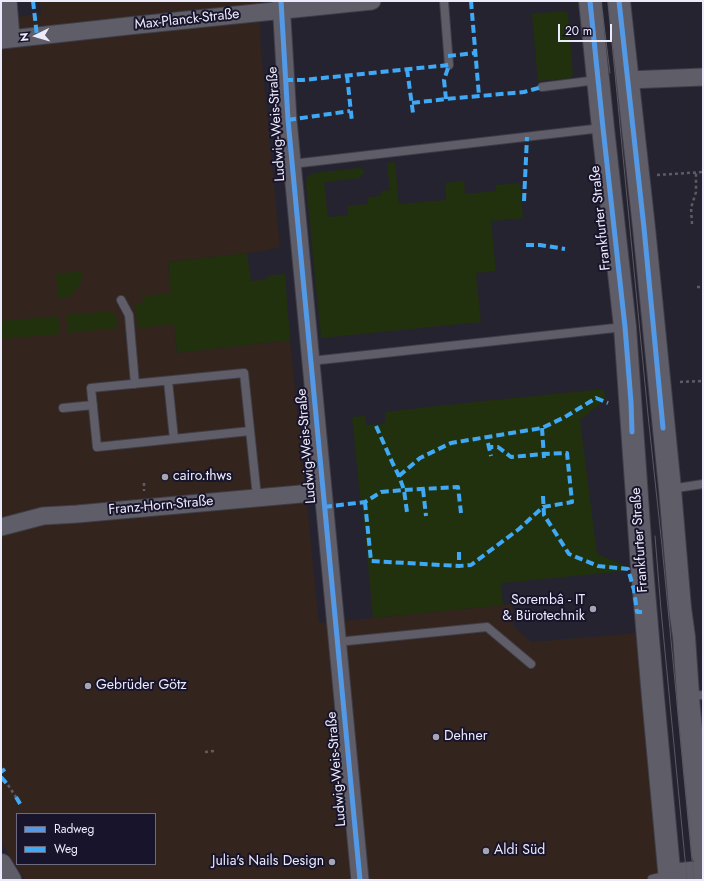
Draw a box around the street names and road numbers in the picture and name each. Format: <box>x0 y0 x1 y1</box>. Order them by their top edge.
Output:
street label: Max-Planck-Straße <box>134 6 240 34</box>
street label: Ludwig-Weis-Straße <box>265 66 289 182</box>
street label: Frankfurter Straße <box>587 165 615 271</box>
street label: Ludwig-Weis-Straße <box>294 388 320 504</box>
street label: Frankfurter Straße <box>628 487 652 593</box>
street label: Franz-Horn-Straße <box>108 493 214 519</box>
street label: Ludwig-Weis-Straße <box>324 711 350 827</box>

